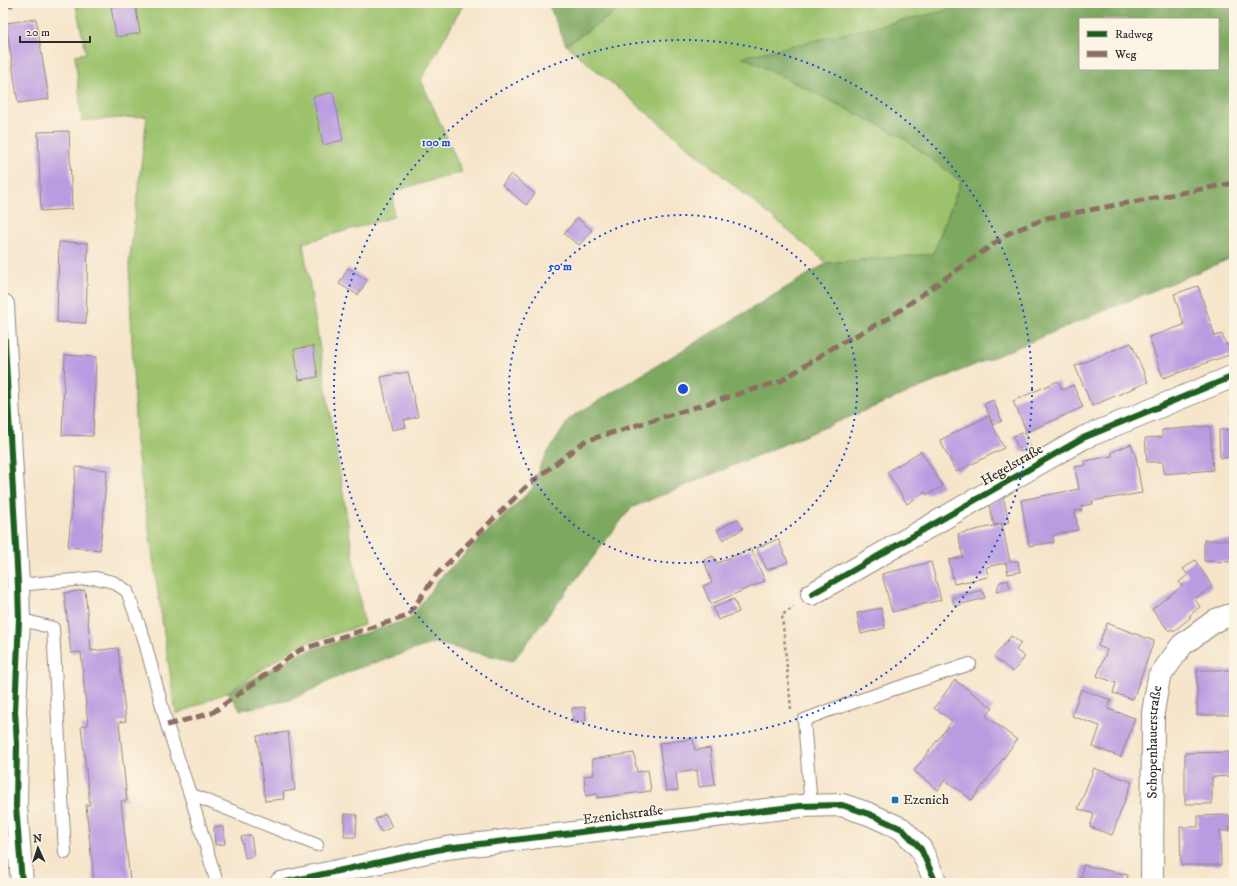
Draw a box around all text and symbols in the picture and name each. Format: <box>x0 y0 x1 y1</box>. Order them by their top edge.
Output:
scale bar <box>20 18 90 44</box>
legend <box>1079 18 1219 70</box>
text: 20 m <box>26 25 50 40</box>
text: Radweg <box>1115 27 1153 42</box>
text: Weg <box>1114 47 1136 62</box>
text: 100 m <box>422 135 450 150</box>
text: 50 m <box>547 259 572 274</box>
centre of rings <box>676 382 690 396</box>
street label: Hegelstraße <box>978 440 1046 490</box>
street label: Schopenhauerstraße <box>1143 684 1166 799</box>
place label: Ezenich <box>903 791 950 809</box>
marker: Ezenich <box>890 795 900 805</box>
street label: Ezenichstraße <box>582 801 664 829</box>
north arrow <box>18 828 58 868</box>
text: N <box>33 832 42 846</box>

